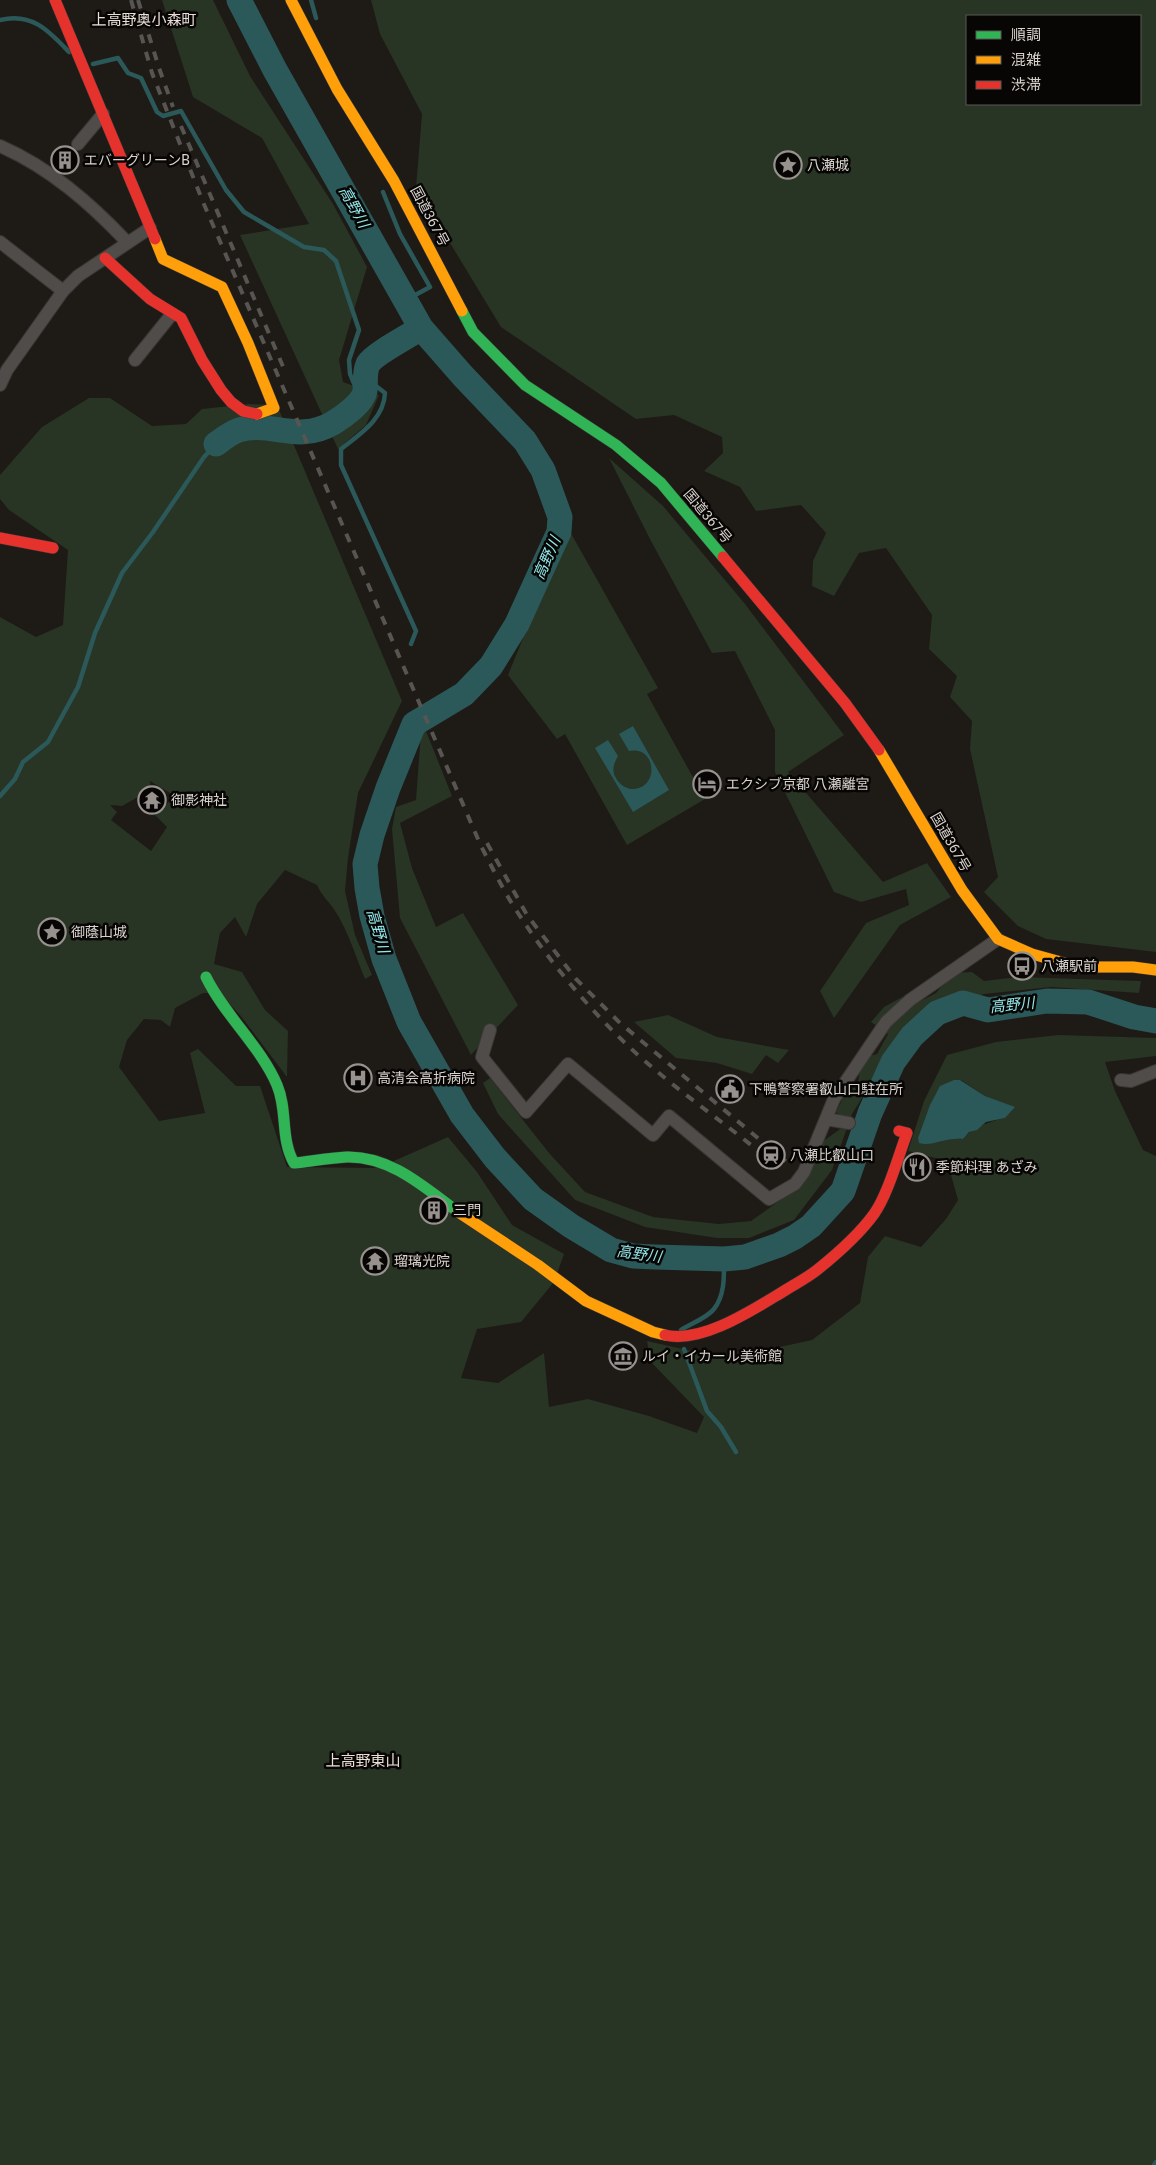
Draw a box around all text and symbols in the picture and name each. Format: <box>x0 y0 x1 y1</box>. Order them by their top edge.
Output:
district label: 上高野奥小森町 <box>91 11 197 29</box>
legend <box>966 15 1141 105</box>
text: 順調 <box>1011 26 1041 44</box>
text: 混雑 <box>1011 51 1041 69</box>
text: 渋滞 <box>1011 76 1041 94</box>
building icon: エバーグリーンB <box>50 145 80 175</box>
place icon: 八瀬城 <box>773 150 803 180</box>
place label: エバーグリーンB <box>84 152 190 168</box>
place label: 八瀬城 <box>807 157 849 173</box>
water label: 高野川 <box>335 183 374 233</box>
street label: 国道367号 <box>408 183 452 249</box>
street label: 国道367号 <box>681 486 735 546</box>
water label: 高野川 <box>530 532 565 582</box>
hotel icon: エクシブ京都 八瀬離宮 <box>692 769 722 799</box>
place label: エクシブ京都 八瀬離宮 <box>726 776 869 792</box>
temple icon: 御影神社 <box>137 785 167 815</box>
place label: 御影神社 <box>171 792 227 808</box>
street label: 国道367号 <box>928 810 974 874</box>
water label: 高野川 <box>363 907 393 957</box>
place icon: 御蔭山城 <box>37 917 67 947</box>
place label: 御蔭山城 <box>71 924 127 940</box>
bus stop icon: 八瀬駅前 <box>1007 951 1037 981</box>
place label: 八瀬駅前 <box>1041 958 1097 974</box>
water label: 高野川 <box>989 993 1037 1016</box>
hospital icon: 高清会高折病院 <box>343 1063 373 1093</box>
place label: 高清会高折病院 <box>377 1070 475 1086</box>
public building icon: 下鴨警察署叡山口駐在所 <box>715 1074 745 1104</box>
place label: 下鴨警察署叡山口駐在所 <box>749 1081 903 1097</box>
station icon: 八瀬比叡山口 <box>756 1140 786 1170</box>
place label: 八瀬比叡山口 <box>790 1147 874 1163</box>
restaurant icon: 季節料理 あざみ <box>902 1152 932 1182</box>
place label: 季節料理 あざみ <box>936 1159 1037 1175</box>
building icon: 三門 <box>419 1195 449 1225</box>
place label: 三門 <box>453 1202 481 1218</box>
water label: 高野川 <box>615 1242 665 1266</box>
temple icon: 瑠璃光院 <box>360 1246 390 1276</box>
place label: 瑠璃光院 <box>394 1253 450 1269</box>
museum icon: ルイ・イカール美術館 <box>608 1341 638 1371</box>
place label: ルイ・イカール美術館 <box>642 1348 782 1364</box>
district label: 上高野東山 <box>325 1752 401 1770</box>

